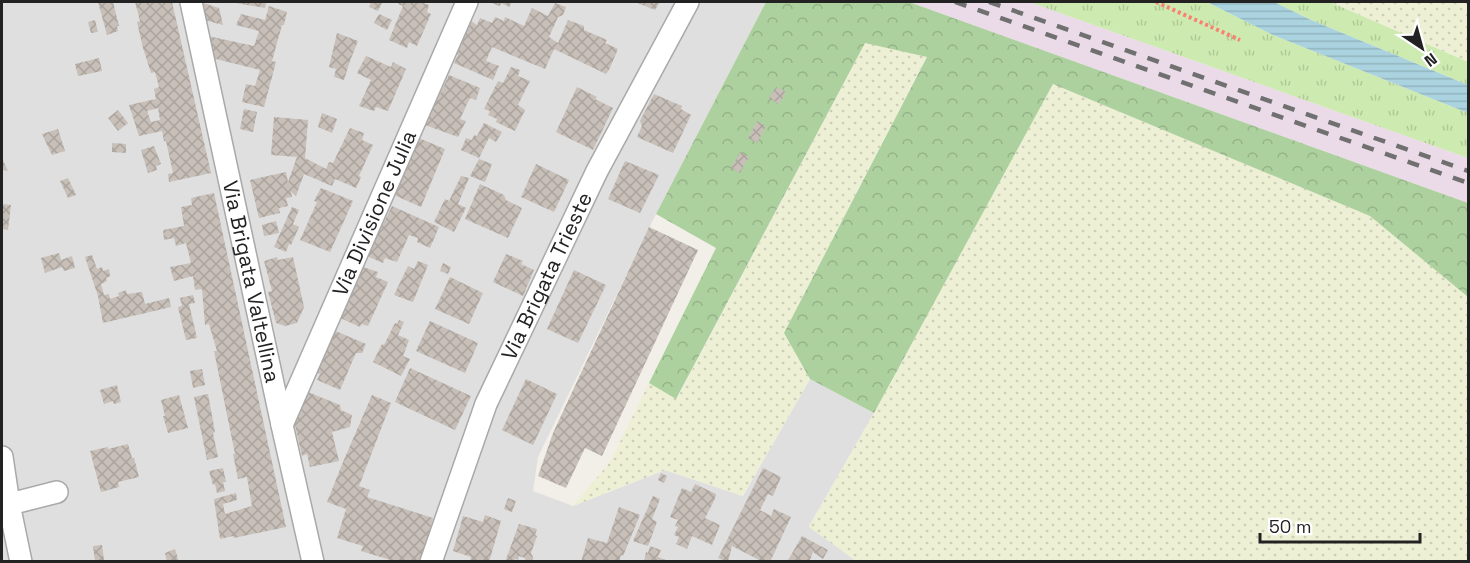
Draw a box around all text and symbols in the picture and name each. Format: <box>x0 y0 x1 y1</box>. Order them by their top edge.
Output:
north arrow <box>1392 18 1452 78</box>
text: N <box>1420 48 1441 71</box>
street label: Via Divisione Julia <box>326 126 422 300</box>
street label: Via Brigata Valtellina <box>217 178 286 385</box>
street label: Via Brigata Trieste <box>495 187 598 364</box>
scale bar <box>1260 506 1420 544</box>
text: 50 m <box>1269 515 1311 538</box>

